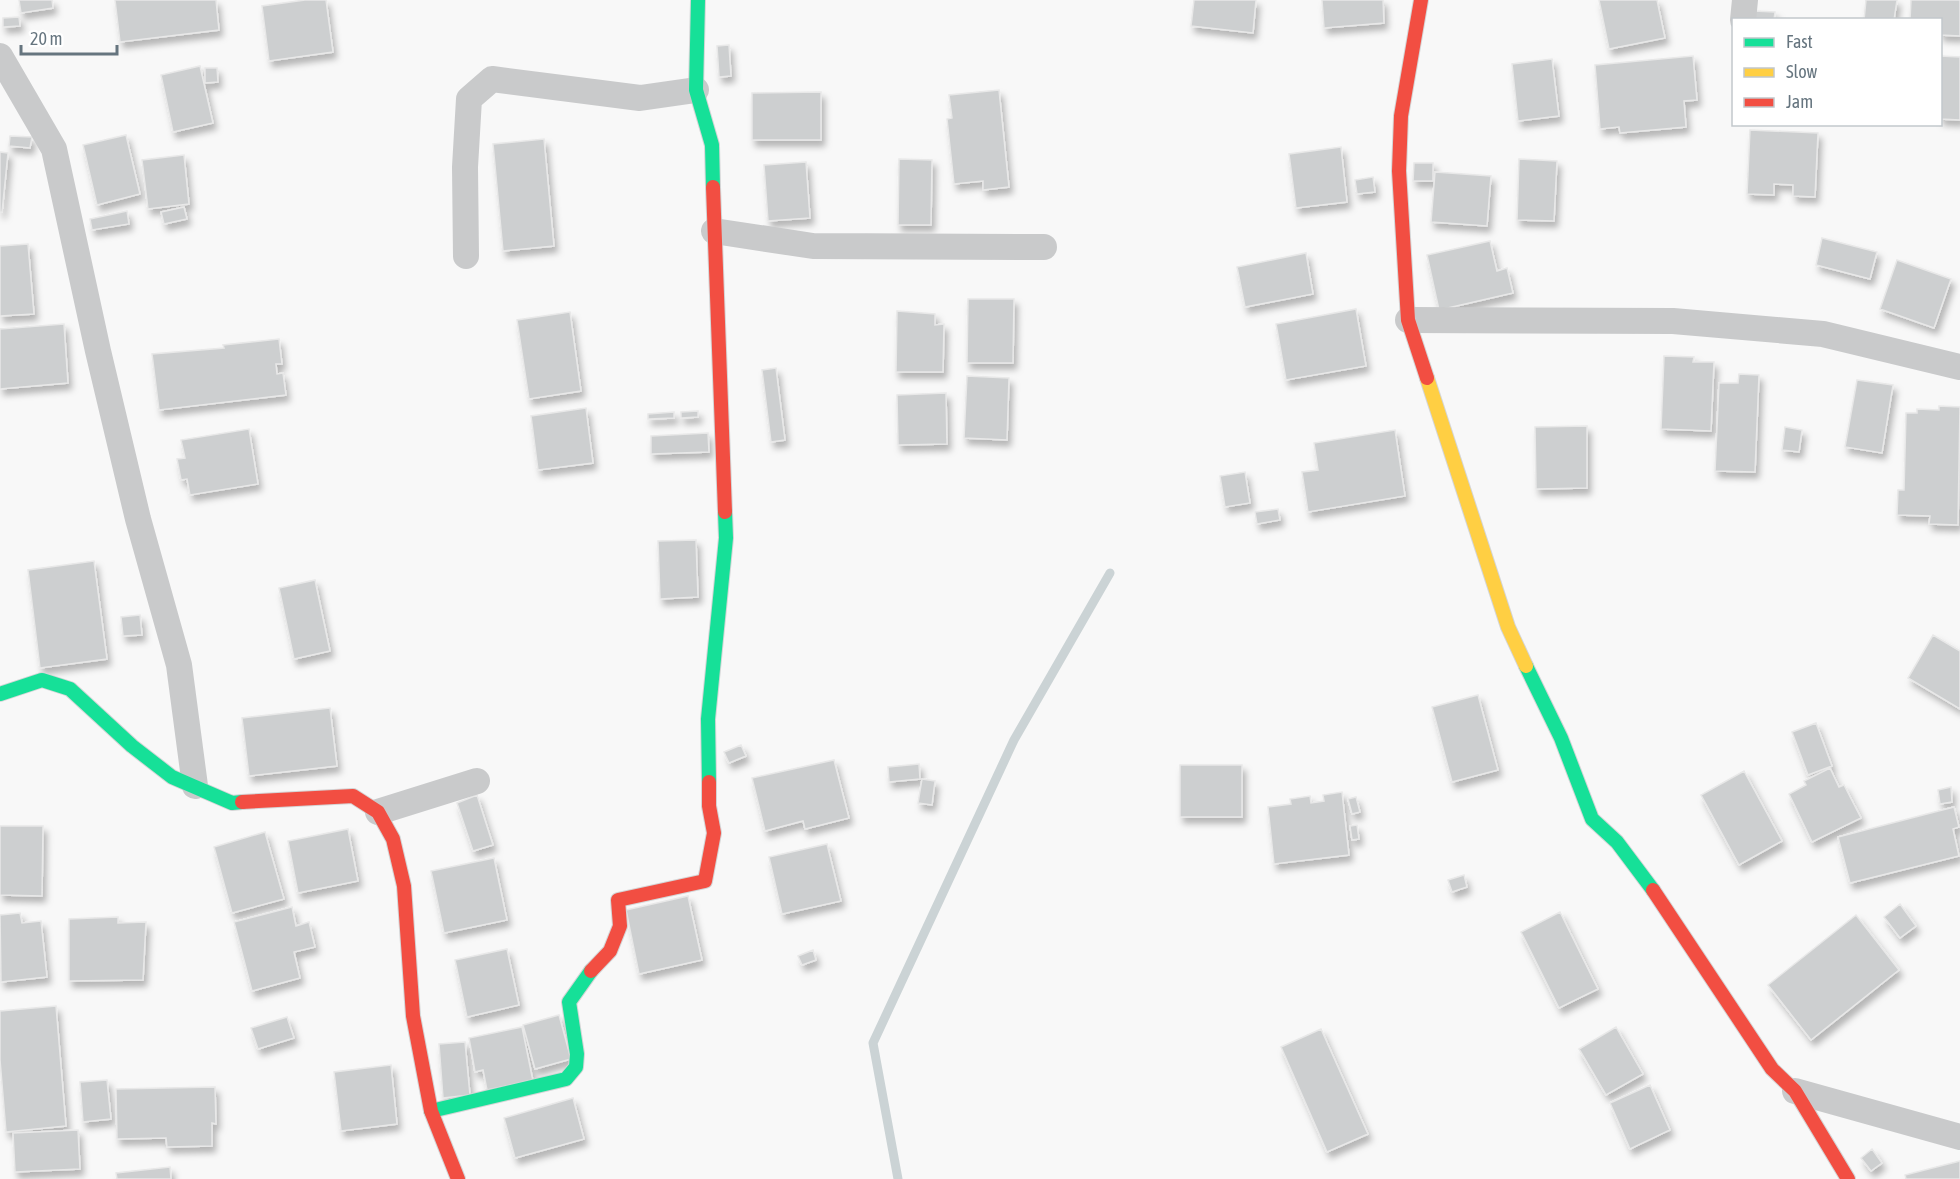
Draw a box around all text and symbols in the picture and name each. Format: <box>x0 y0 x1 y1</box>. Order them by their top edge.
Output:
scale bar <box>21 18 117 56</box>
legend <box>1732 18 1942 126</box>
text: 20 m <box>30 28 62 49</box>
text: Fast <box>1786 31 1813 52</box>
text: Slow <box>1786 61 1817 82</box>
text: Jam <box>1786 91 1813 112</box>

